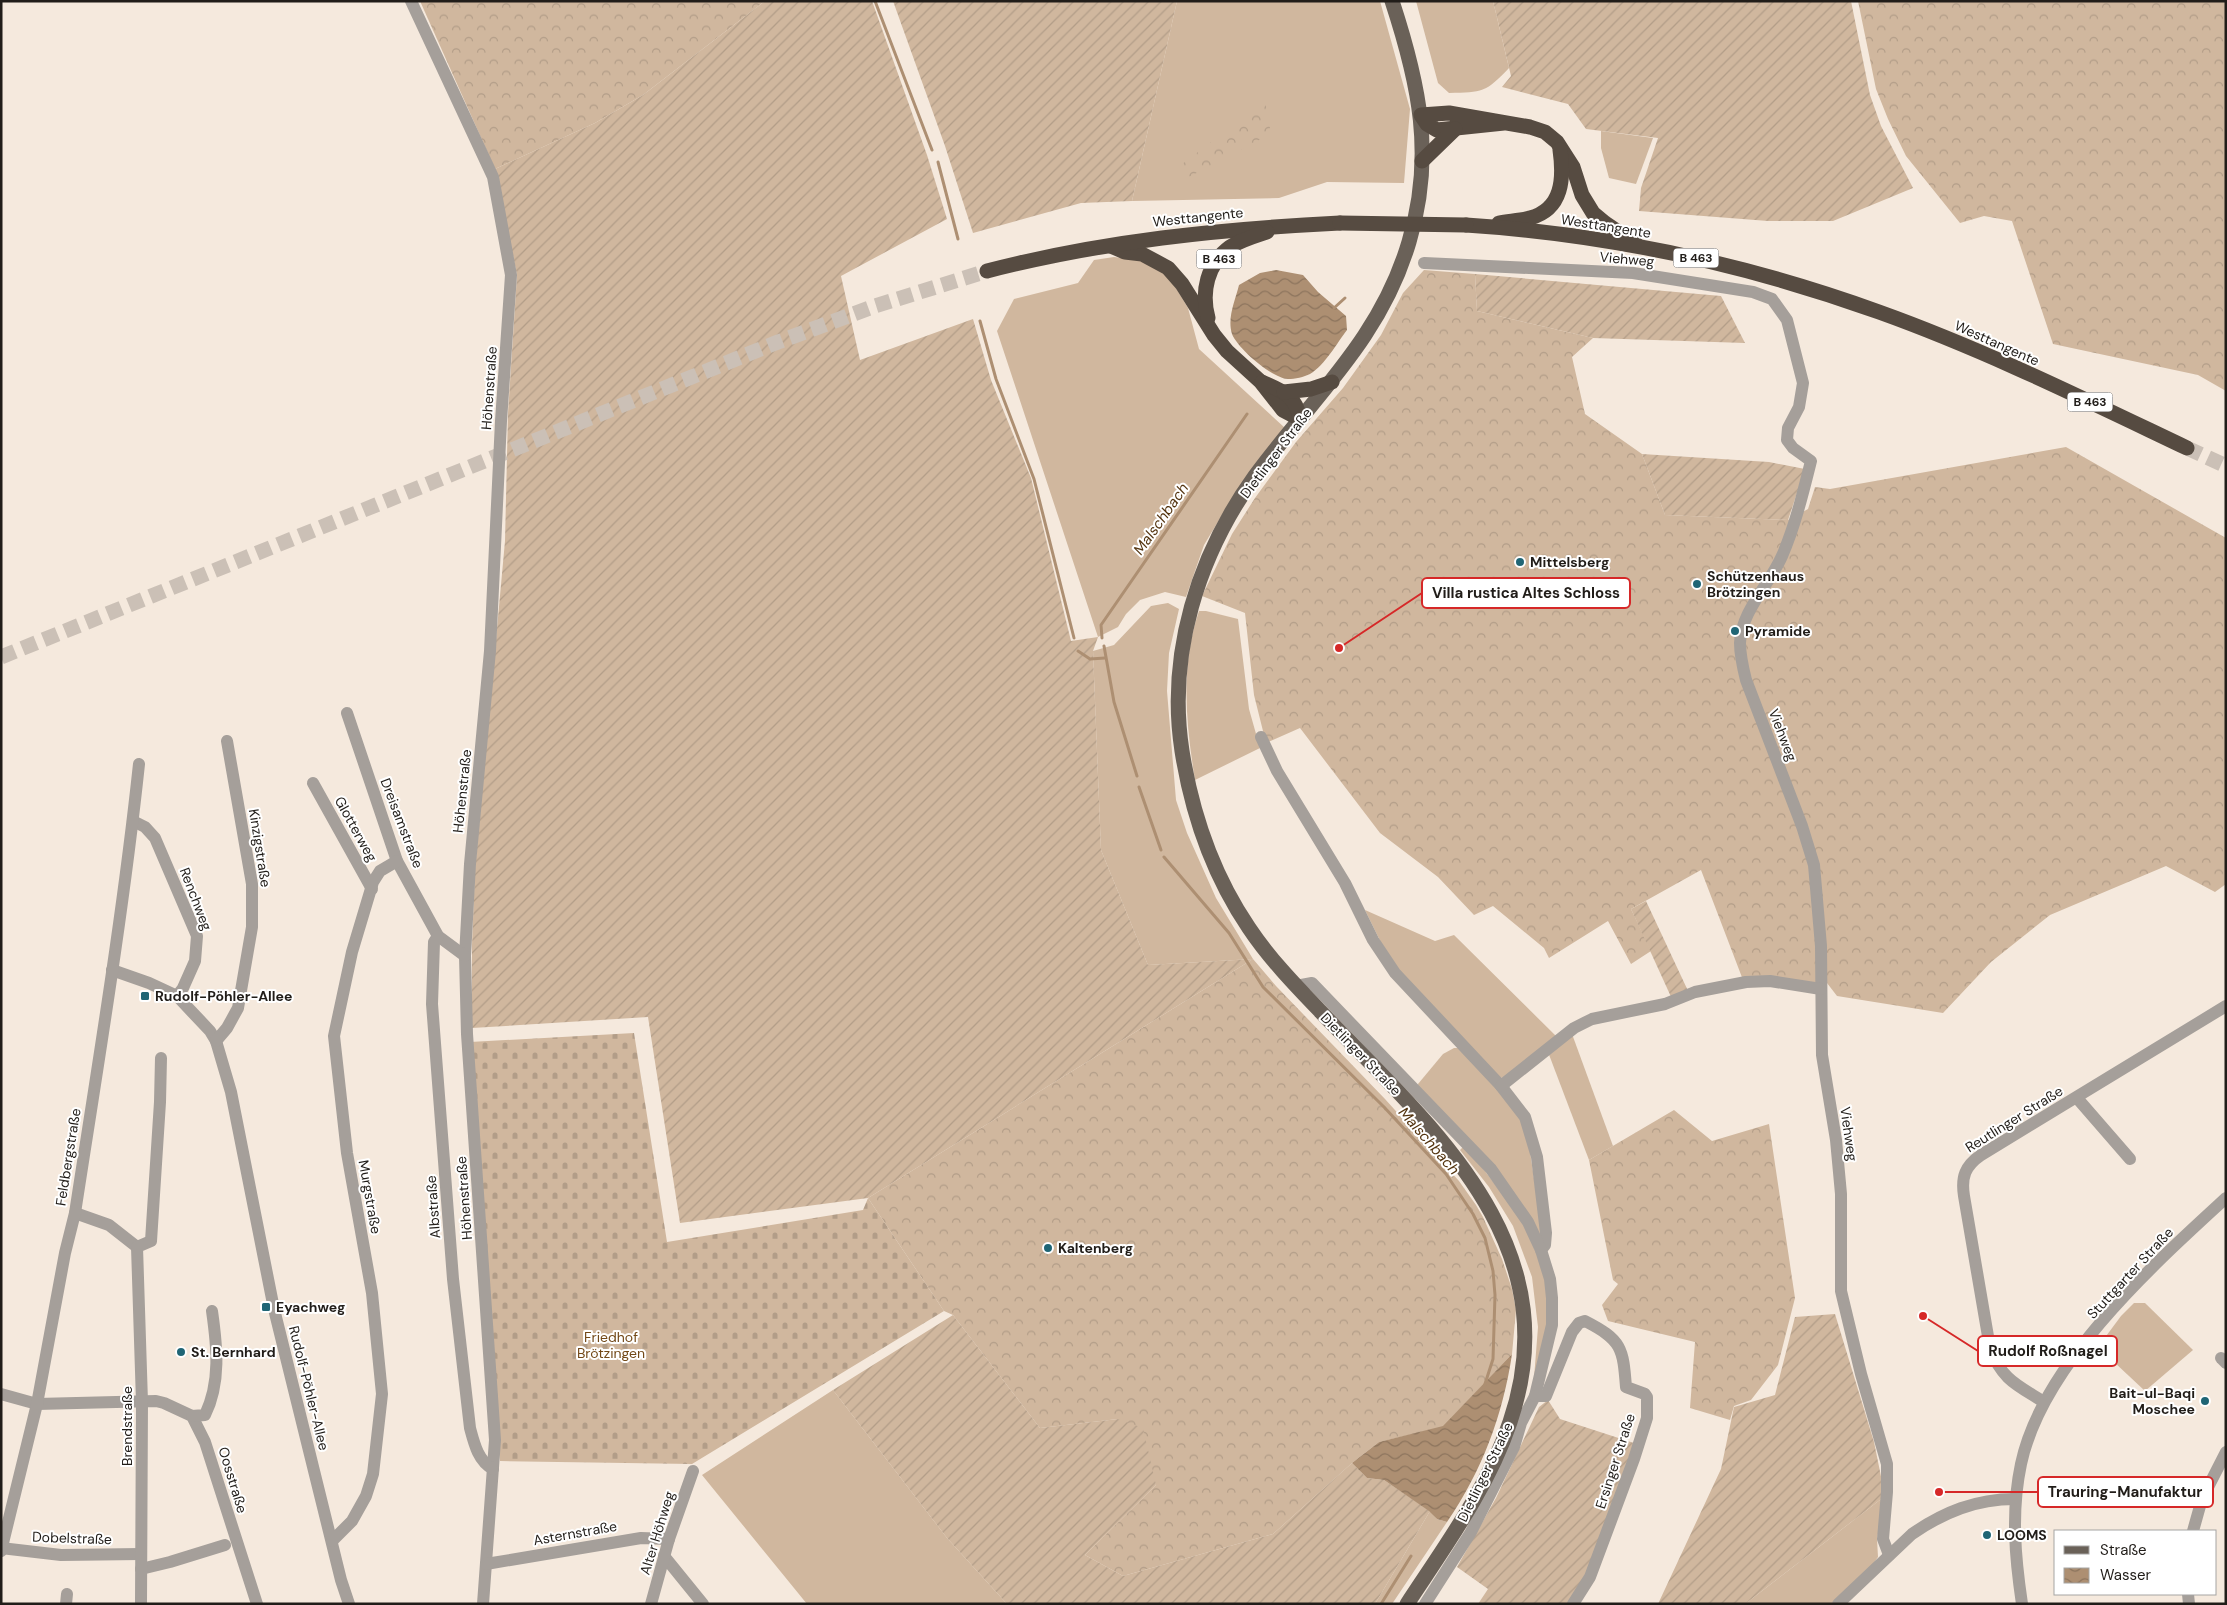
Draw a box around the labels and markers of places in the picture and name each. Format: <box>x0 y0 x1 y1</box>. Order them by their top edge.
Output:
place label: Mittelsberg <box>1530 553 1609 571</box>
marker: Mittelsberg <box>1514 556 1526 568</box>
place label: Schützenhaus Brötzingen <box>1707 567 1804 601</box>
callout: Villa rustica Altes Schloss <box>1422 578 1630 608</box>
marker: Schützenhaus Brötzingen <box>1691 578 1703 590</box>
place label: Pyramide <box>1745 622 1811 640</box>
marker: Pyramide <box>1729 625 1741 637</box>
place label: Rudolf-Pöhler-Allee <box>155 987 292 1005</box>
marker: Rudolf-Pöhler-Allee <box>139 990 151 1002</box>
place label: Kaltenberg <box>1058 1239 1133 1257</box>
marker: Kaltenberg <box>1042 1242 1054 1254</box>
place label: Eyachweg <box>276 1298 345 1316</box>
marker: Eyachweg <box>260 1301 272 1313</box>
callout: Rudolf Roßnagel <box>1978 1336 2117 1366</box>
place label: St. Bernhard <box>191 1343 276 1361</box>
marker: St. Bernhard <box>175 1346 187 1358</box>
place label: Bait-ul-Baqi Moschee <box>2109 1384 2195 1418</box>
marker: Bait-ul-Baqi Moschee <box>2199 1395 2211 1407</box>
callout: Trauring-Manufaktur <box>2038 1477 2213 1507</box>
place label: LOOMS <box>1997 1526 2047 1544</box>
marker: LOOMS <box>1981 1529 1993 1541</box>

